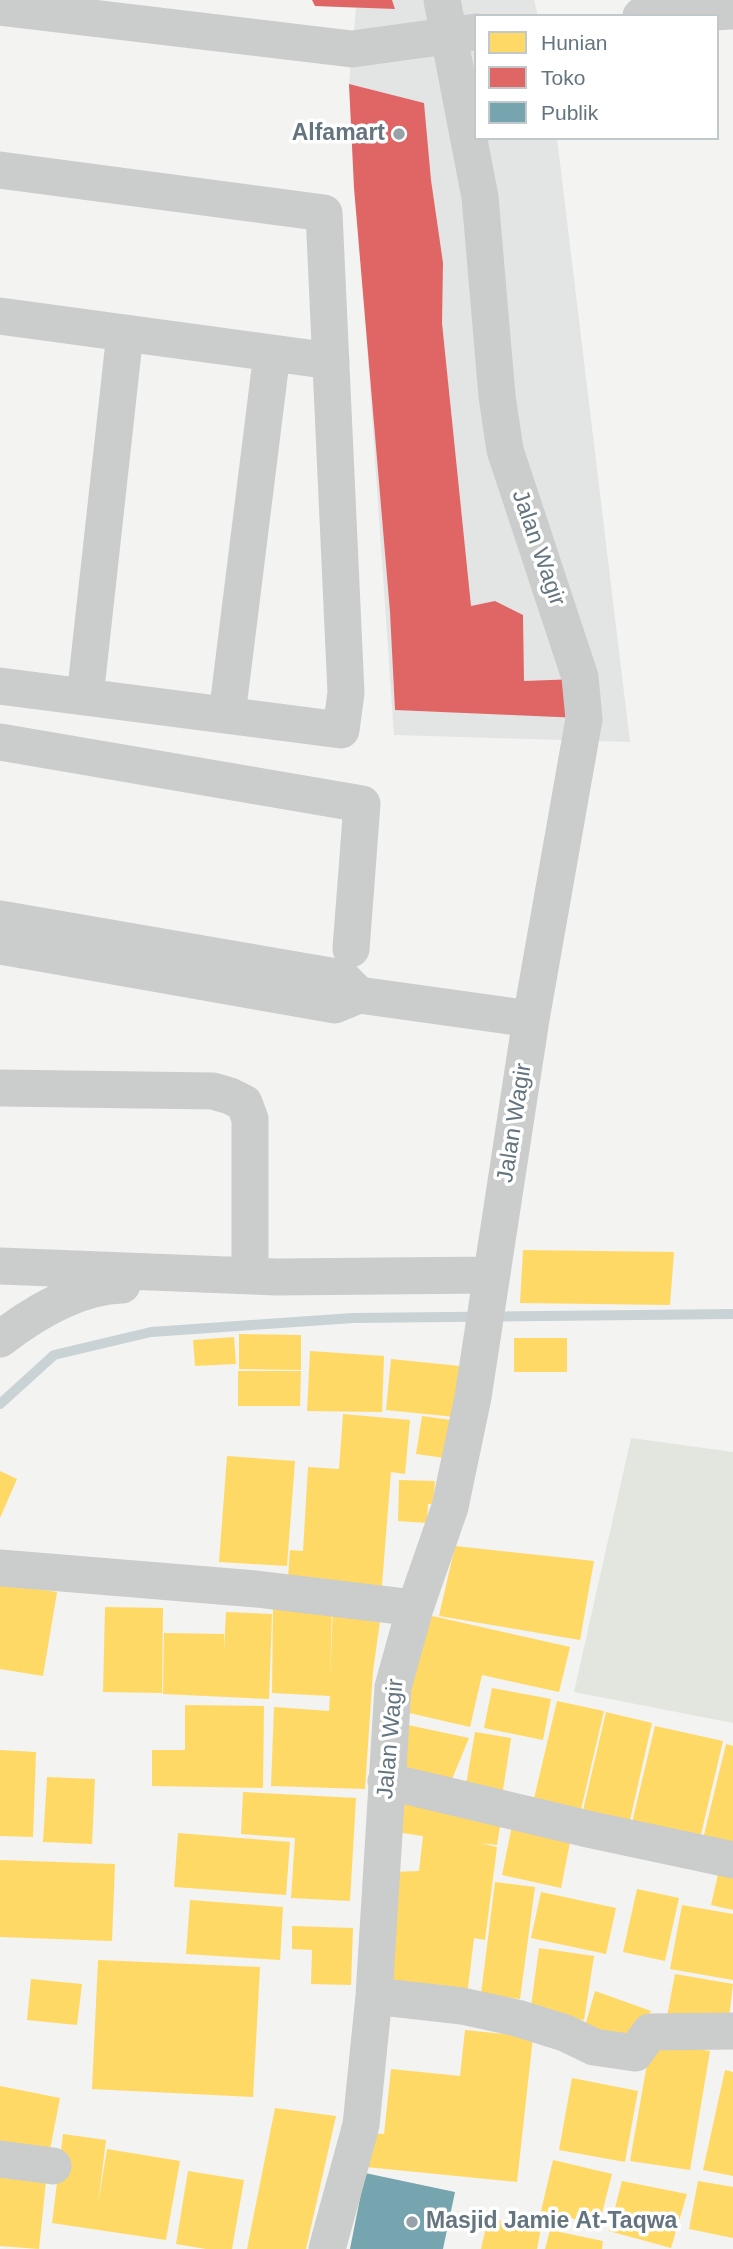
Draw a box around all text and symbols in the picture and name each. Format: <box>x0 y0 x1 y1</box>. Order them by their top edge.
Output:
legend <box>474 14 719 140</box>
text: Hunian <box>541 31 608 54</box>
text: Toko <box>541 66 585 89</box>
text: Publik <box>541 101 598 124</box>
place label: Alfamart <box>292 120 385 148</box>
marker: Alfamart <box>391 126 407 142</box>
street label: Jalan Wagir <box>505 487 571 609</box>
street label: Jalan Wagir <box>492 1061 538 1185</box>
street label: Jalan Wagir <box>372 1678 410 1800</box>
place label: Masjid Jamie At-Taqwa <box>426 2208 677 2236</box>
marker: Masjid Jamie At-Taqwa <box>404 2214 420 2230</box>

